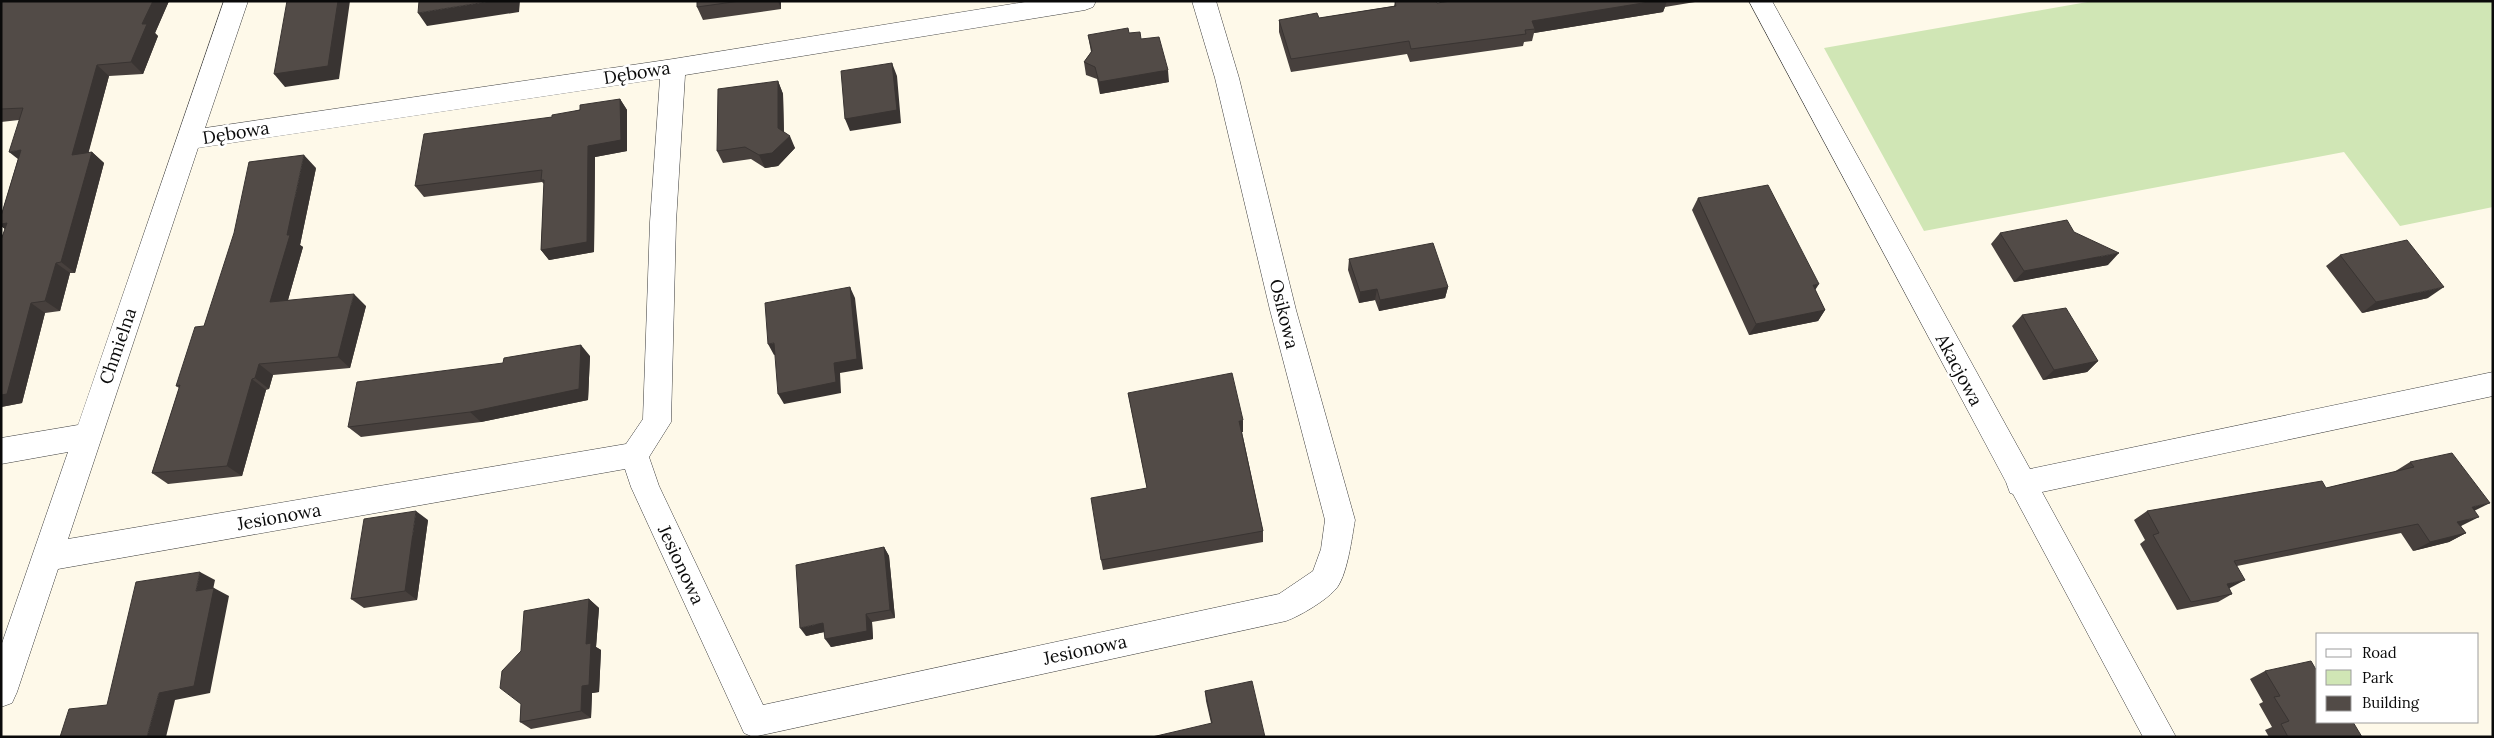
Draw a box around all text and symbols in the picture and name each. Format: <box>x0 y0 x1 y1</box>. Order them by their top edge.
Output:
street label: Dębowa <box>602 56 672 89</box>
street label: Dębowa <box>201 116 271 149</box>
street label: Osikowa <box>1265 277 1304 351</box>
street label: Chmielna <box>94 305 141 387</box>
street label: Akacjowa <box>1930 329 1988 410</box>
street label: Jesionowa <box>234 498 323 535</box>
street label: Jesionowa <box>653 521 710 608</box>
street label: Jesionowa <box>1040 629 1129 670</box>
legend <box>2316 633 2479 723</box>
text: Road <box>2362 643 2397 662</box>
text: Park <box>2362 668 2393 687</box>
text: Building <box>2362 693 2420 712</box>

